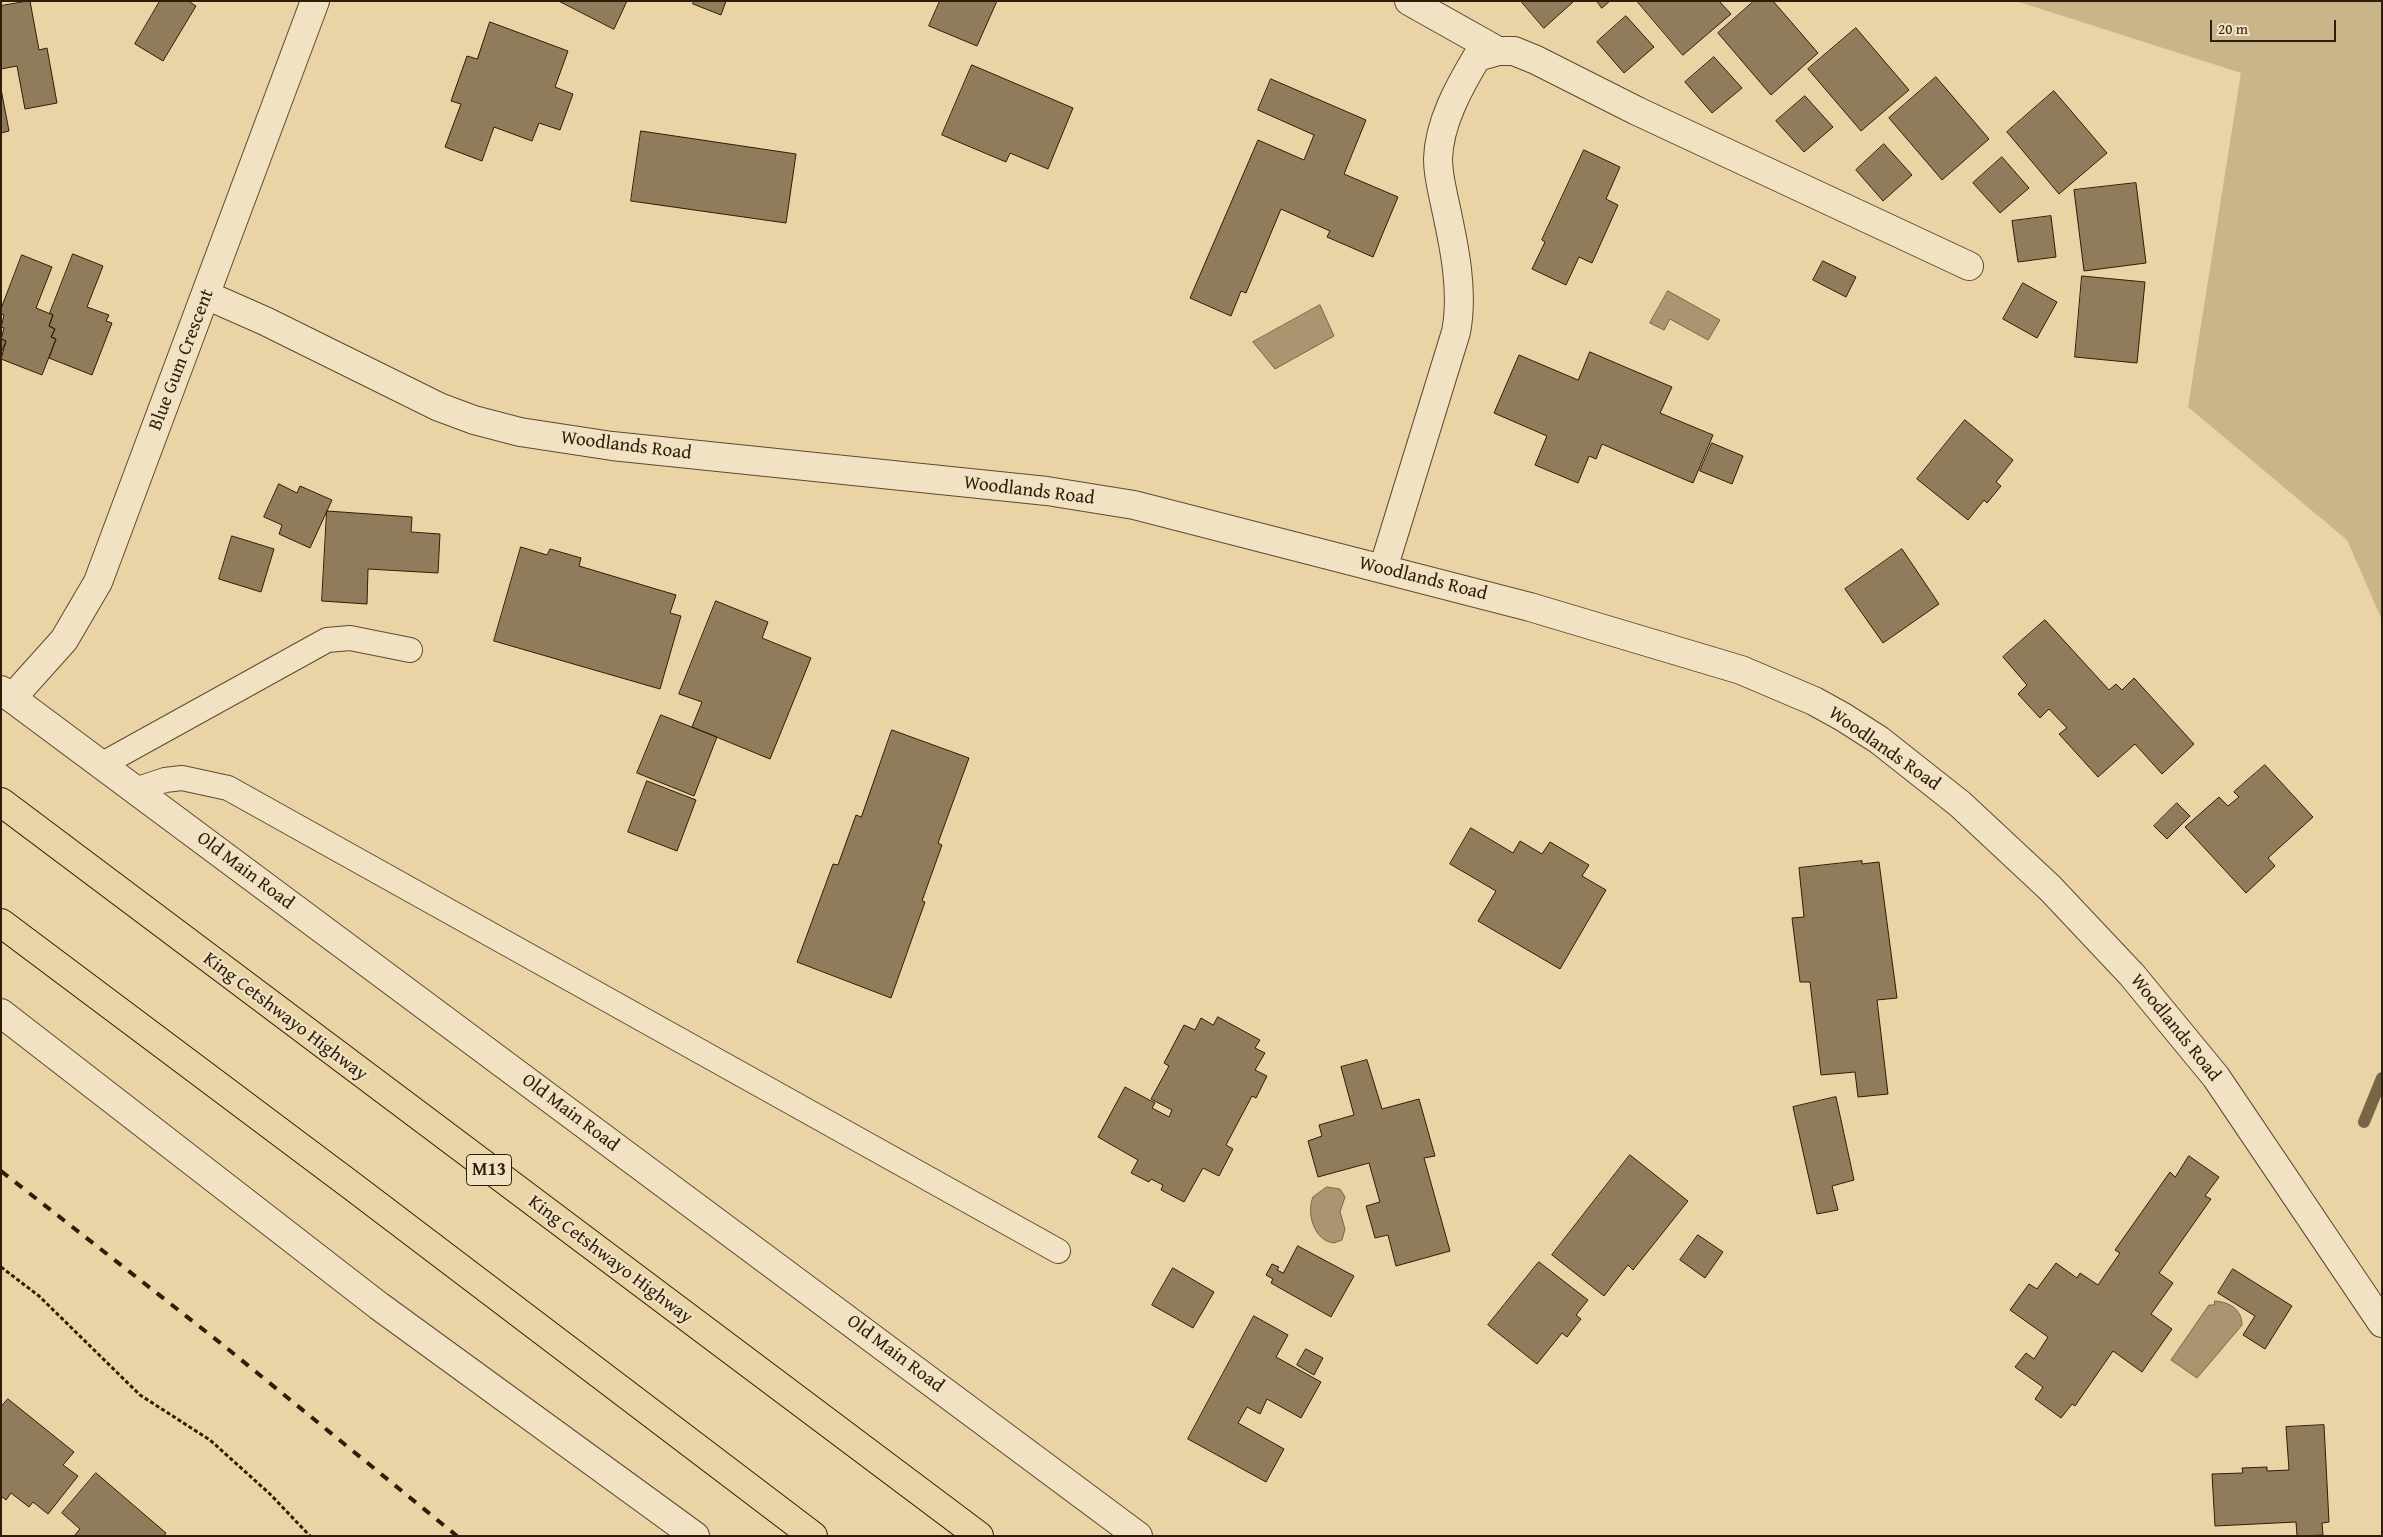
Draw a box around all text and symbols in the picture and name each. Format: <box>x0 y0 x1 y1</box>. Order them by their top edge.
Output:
scale bar <box>2213 10 2339 42</box>
text: 20 m <box>2218 18 2248 39</box>
street label: Blue Gum Crescent <box>145 286 219 434</box>
street label: Woodlands Road <box>559 427 693 465</box>
street label: Woodlands Road <box>962 472 1096 510</box>
street label: Woodlands Road <box>1356 552 1490 606</box>
street label: Woodlands Road <box>1824 702 1944 796</box>
street label: Old Main Road <box>192 827 298 915</box>
street label: King Cetshwayo Highway <box>198 948 372 1086</box>
street label: Woodlands Road <box>2125 970 2225 1086</box>
street label: Old Main Road <box>517 1069 623 1157</box>
road number: M13 <box>466 1154 512 1186</box>
street label: King Cetshwayo Highway <box>523 1191 697 1329</box>
street label: Old Main Road <box>842 1310 948 1398</box>

